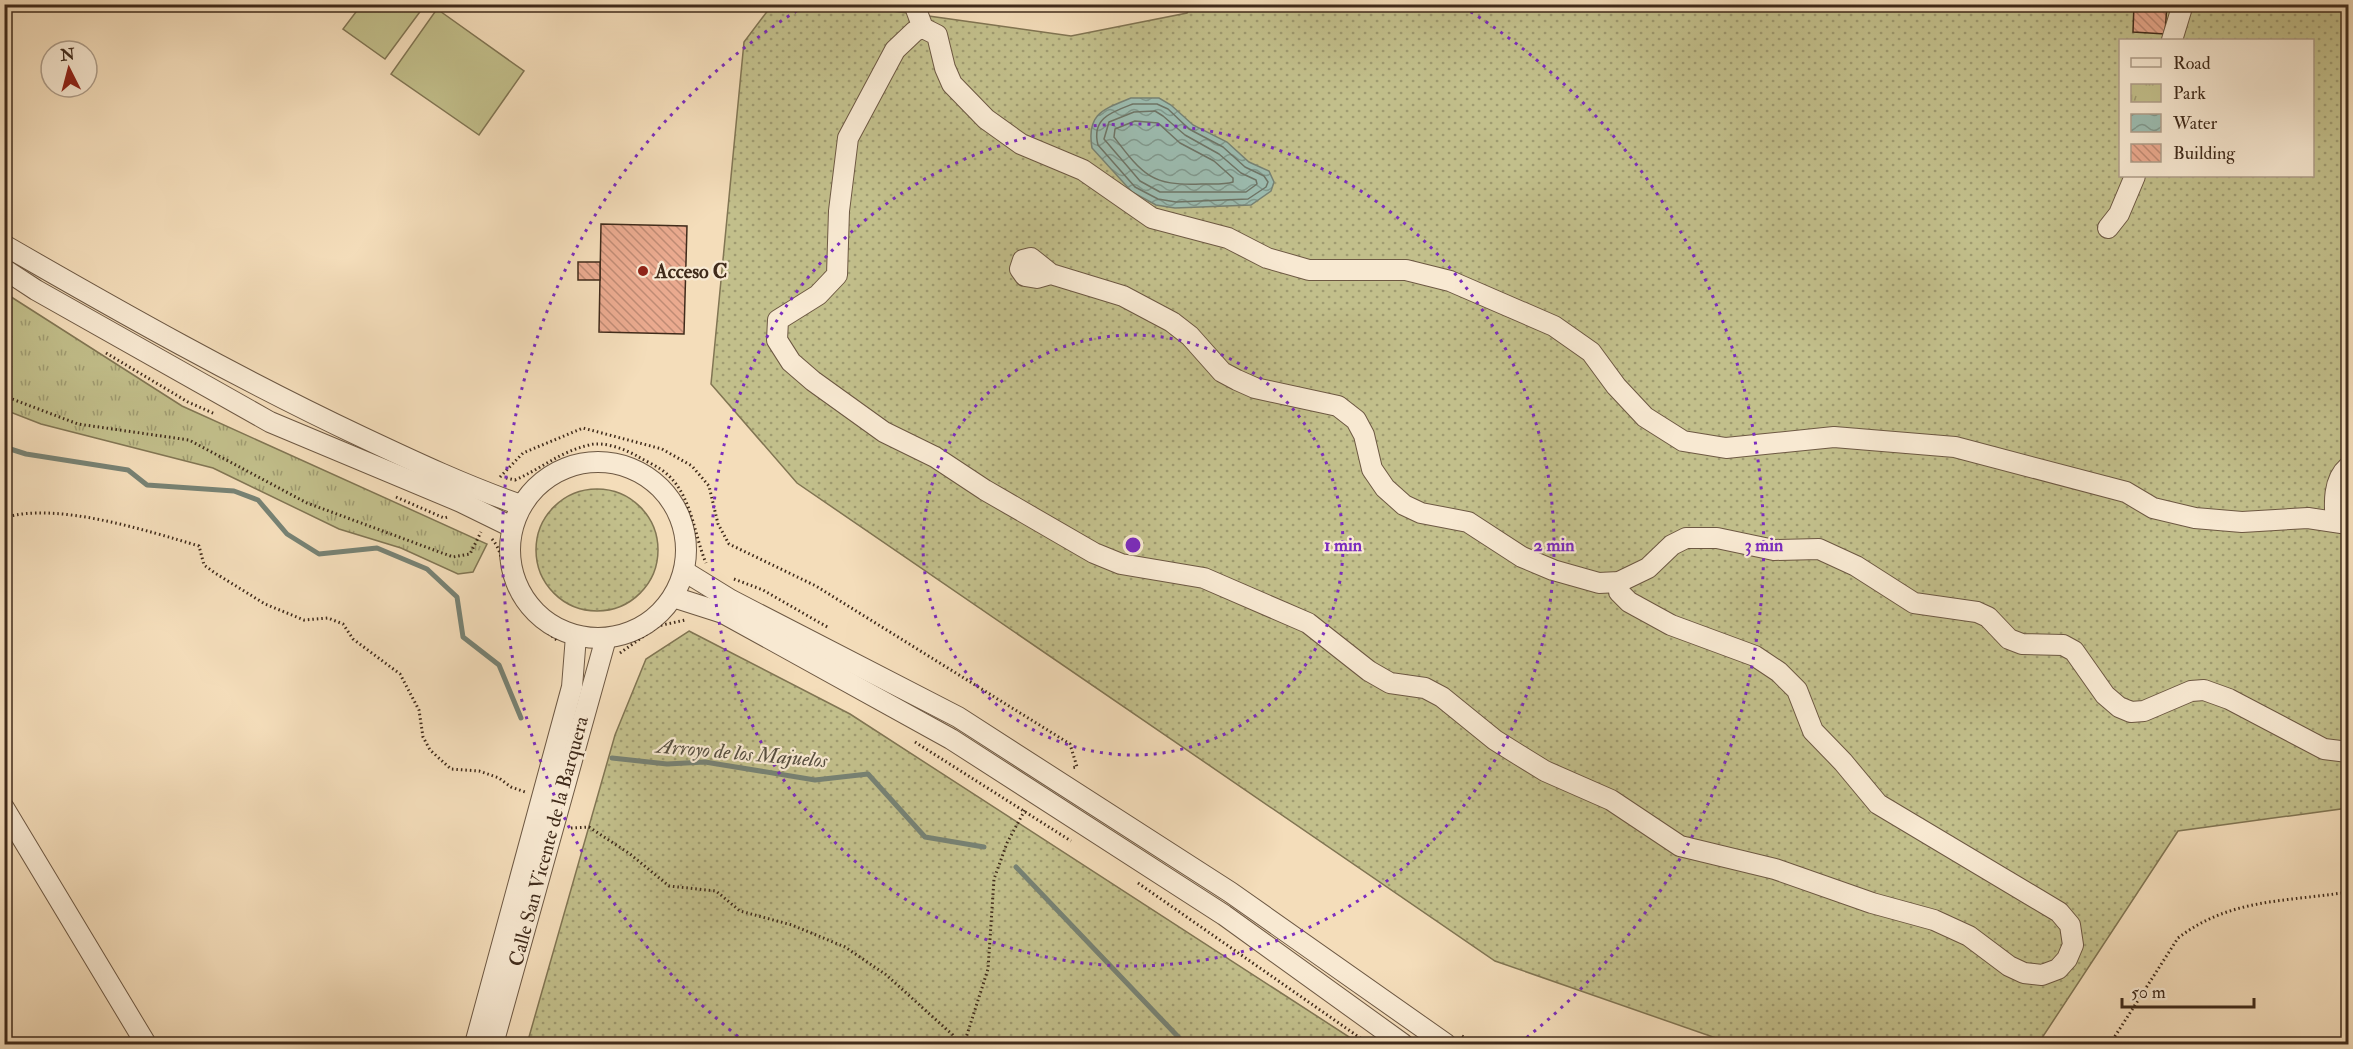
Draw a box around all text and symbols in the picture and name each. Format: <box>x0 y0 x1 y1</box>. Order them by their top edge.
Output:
north arrow <box>39 39 99 99</box>
legend <box>2119 39 2314 177</box>
text: N <box>58 44 76 66</box>
text: Road <box>2173 52 2211 75</box>
text: Park <box>2173 82 2206 105</box>
text: Water <box>2172 112 2217 135</box>
text: Building <box>2173 142 2236 165</box>
place label: Acceso C <box>654 259 727 284</box>
marker: Acceso C <box>636 264 650 278</box>
text: 1 min <box>1324 534 1363 557</box>
text: 2 min <box>1534 534 1575 557</box>
text: 3 min <box>1745 534 1784 557</box>
centre of rings <box>1123 535 1143 555</box>
street label: Calle San Vicente de la Barquera <box>503 713 594 969</box>
water label: Arroyo de los Majuelos <box>653 732 830 775</box>
scale bar <box>2122 971 2254 1009</box>
text: 50 m <box>2131 981 2166 1004</box>

